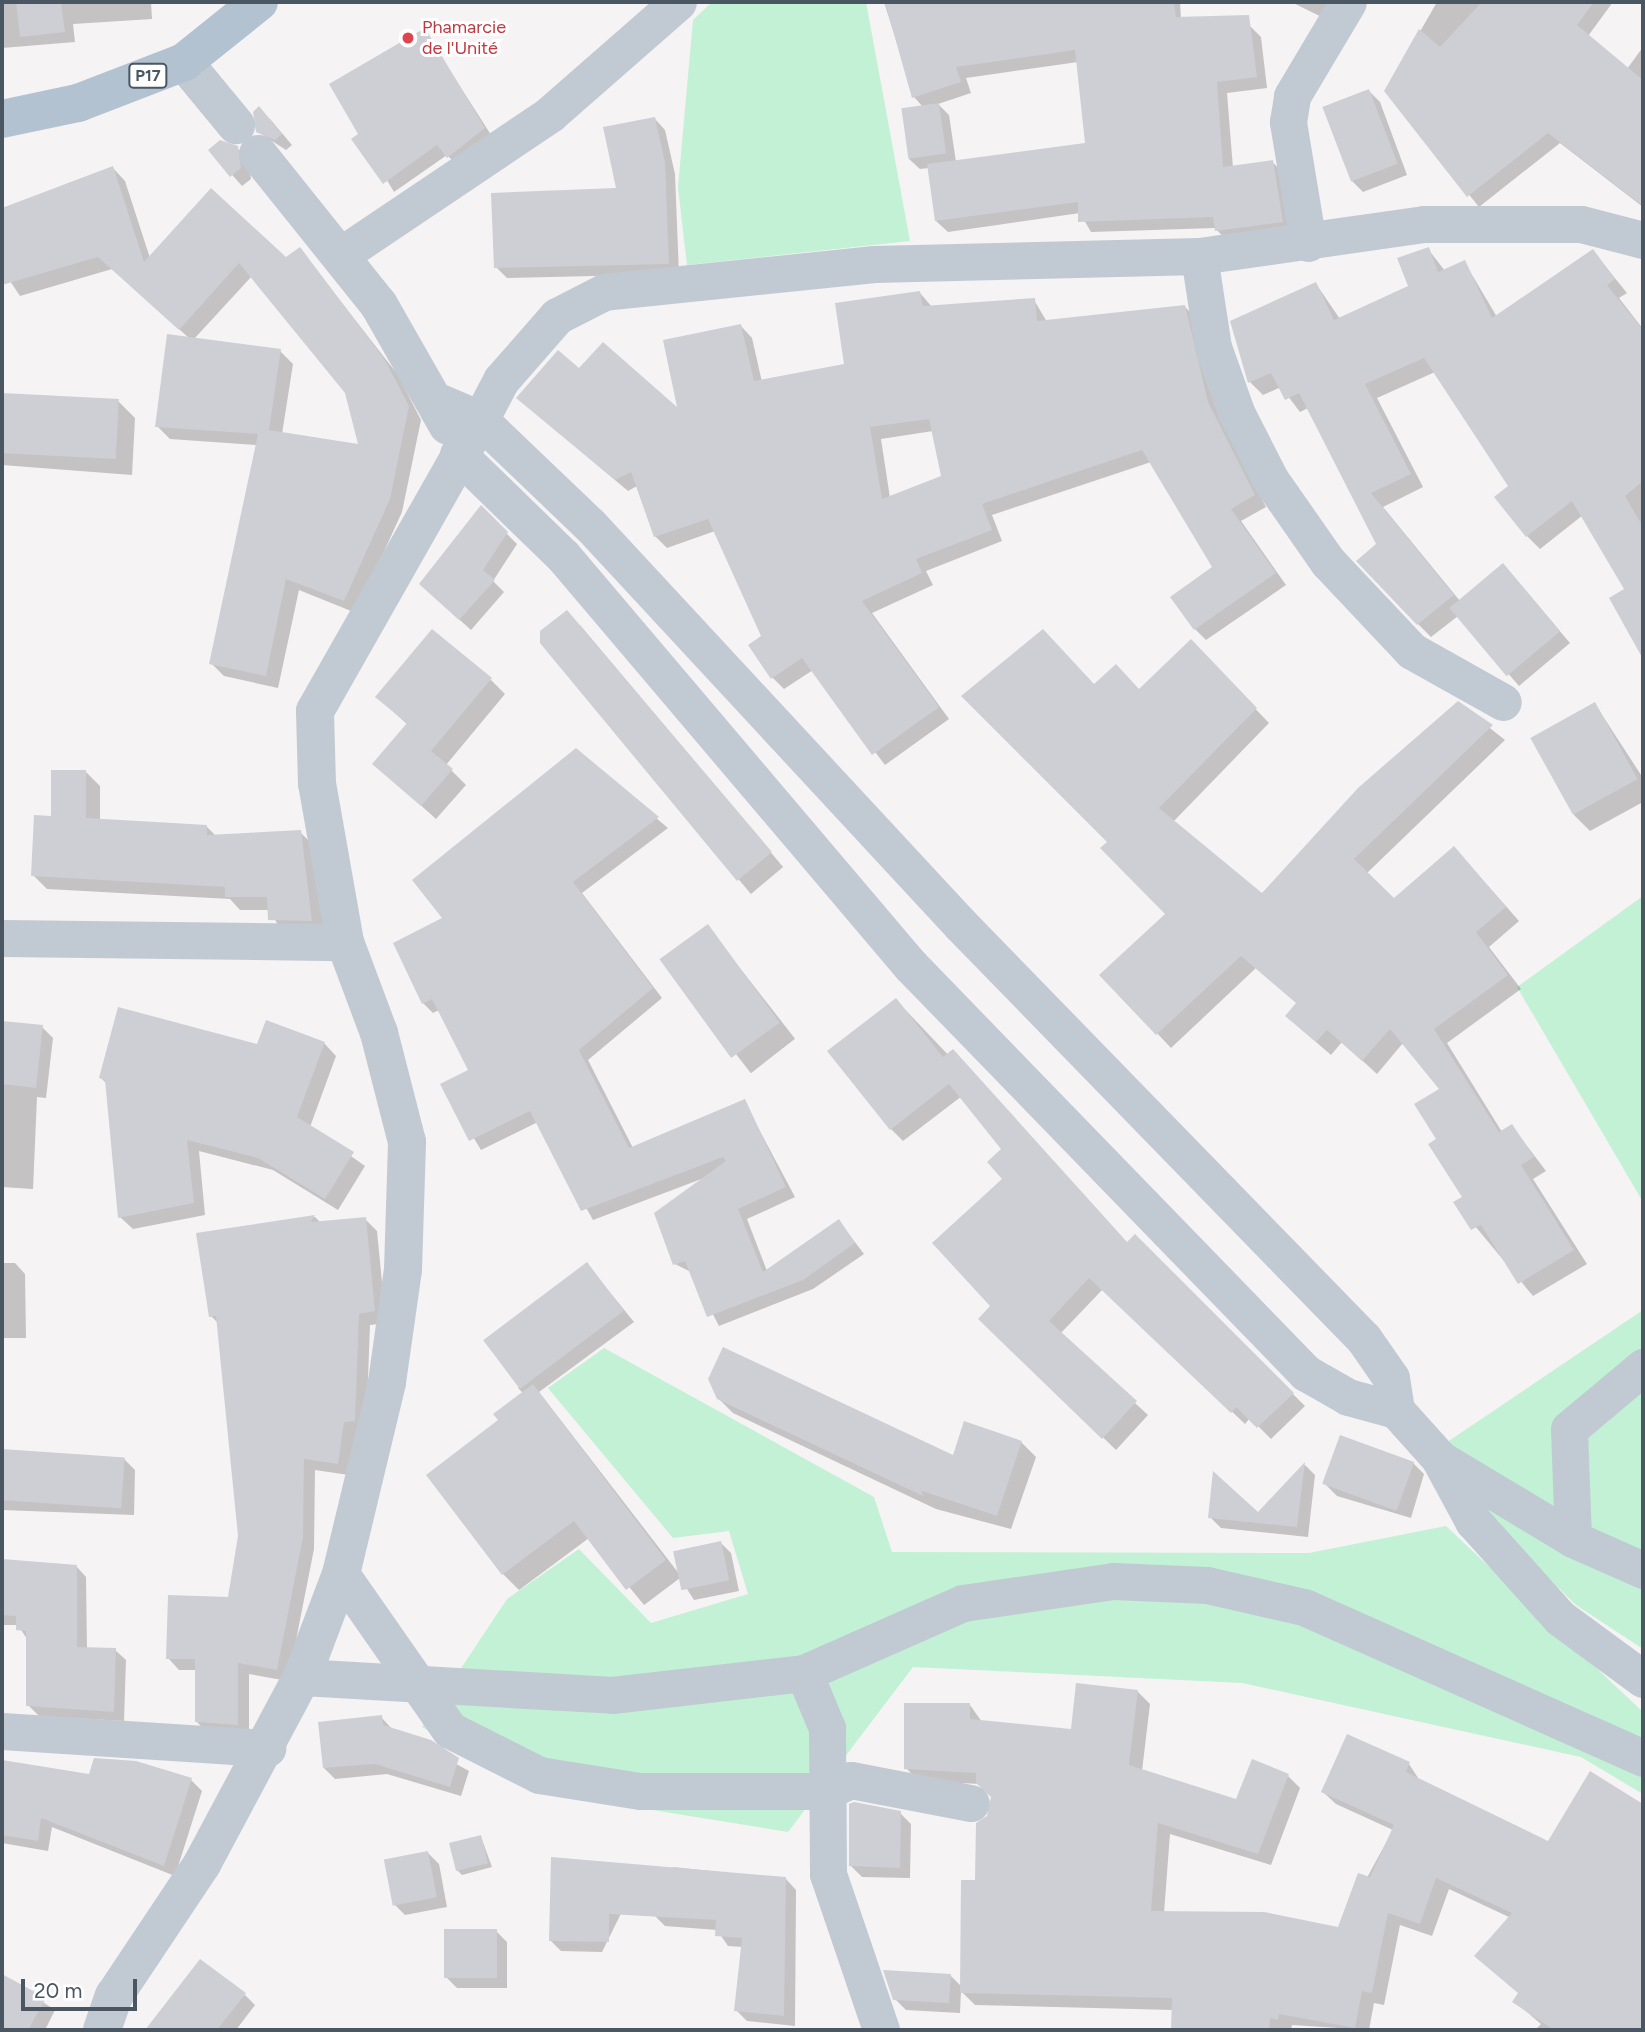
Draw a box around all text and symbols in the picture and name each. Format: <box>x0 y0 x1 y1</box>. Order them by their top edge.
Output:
place label: Phamarcie de l'Unité <box>422 17 506 60</box>
marker: Phamarcie de l'Unité <box>400 30 416 46</box>
road number: P17 <box>127 64 169 88</box>
scale bar <box>24 1966 140 2010</box>
text: 20 m <box>34 1978 82 2003</box>

